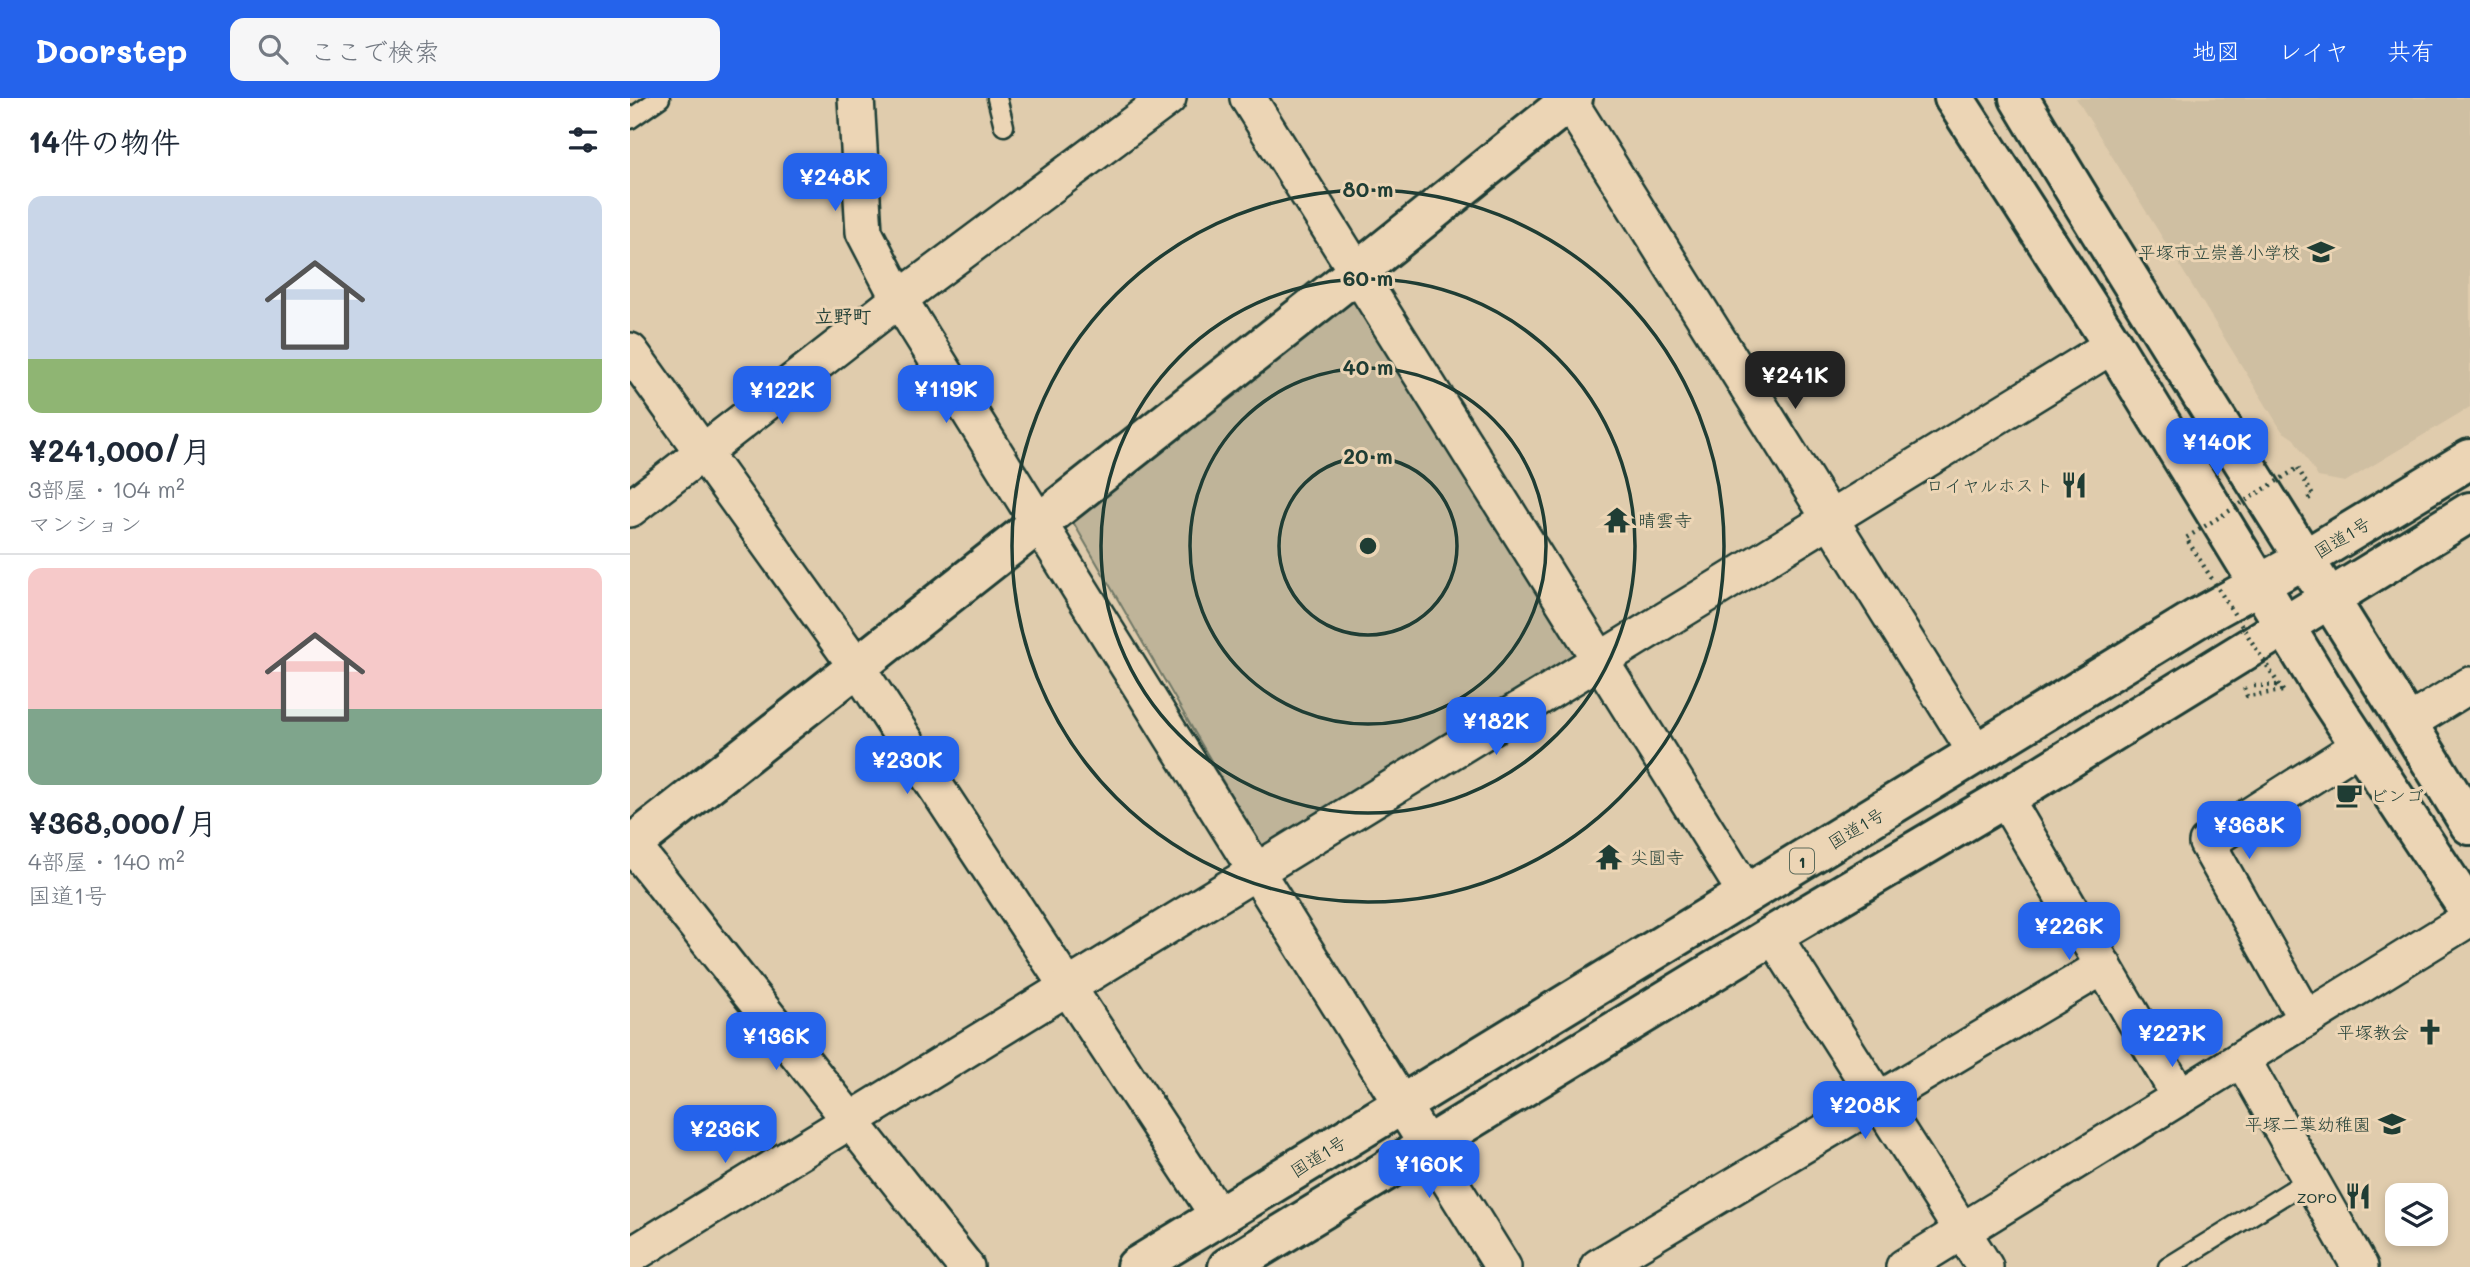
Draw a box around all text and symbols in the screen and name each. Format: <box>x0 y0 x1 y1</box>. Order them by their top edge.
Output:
search box <box>230 18 720 81</box>
text: Doorstep <box>35 28 188 71</box>
icon: search <box>254 30 292 68</box>
text: ここで検索 <box>310 34 440 68</box>
text: 地図 <box>2192 35 2240 66</box>
text: レイヤ <box>2278 35 2349 66</box>
text: 共有 <box>2387 35 2435 66</box>
text: 14件の物件 <box>28 121 180 161</box>
icon: filters <box>564 121 602 159</box>
pin: ¥248K <box>786 153 884 213</box>
text: ¥248K <box>799 161 871 191</box>
text: 80 m <box>1343 175 1393 202</box>
school or university icon: 平塚市立崇善小学校 <box>2306 237 2336 267</box>
place label: 平塚市立崇善小学校 <box>2138 240 2300 264</box>
icon: home <box>252 242 378 368</box>
text: 60 m <box>1343 264 1393 291</box>
district label: 立野町 <box>814 303 872 328</box>
pin: ¥241K <box>1746 352 1844 411</box>
text: 40 m <box>1342 353 1394 380</box>
text: ¥241K <box>1761 359 1829 389</box>
pin: ¥122K <box>733 366 831 426</box>
pin: ¥119K <box>897 366 995 425</box>
text: ¥119K <box>914 373 978 403</box>
text: ¥122K <box>749 374 815 404</box>
pin: ¥140K <box>2168 418 2266 478</box>
text: ¥140K <box>2182 426 2252 456</box>
text: ¥241,000/月 <box>28 430 211 470</box>
text: 20 m <box>1343 442 1393 469</box>
restaurant icon: ロイヤルホスト <box>2059 470 2089 500</box>
place label: ロイヤルホスト <box>1926 473 2053 497</box>
text: 3部屋 · 104 m² <box>28 474 185 504</box>
temple icon: 晴雲寺 <box>1602 505 1632 535</box>
text: マンション <box>28 508 142 538</box>
place label: 晴雲寺 <box>1638 508 1692 532</box>
street label: 国道1号 <box>2309 511 2375 563</box>
centre of rings <box>1356 534 1380 558</box>
icon: home <box>252 614 378 740</box>
pin: ¥182K <box>1447 698 1545 757</box>
text: ¥182K <box>1462 705 1530 735</box>
pin: ¥230K <box>858 736 956 796</box>
text: ¥230K <box>871 744 943 774</box>
cafe icon: ビンゴ <box>2334 780 2364 810</box>
place label: ビンゴ <box>2370 783 2424 807</box>
text: ¥368,000/月 <box>28 802 217 842</box>
street label: 国道1号 <box>1823 802 1889 854</box>
pin: ¥368K <box>2200 802 2298 861</box>
text: ¥368K <box>2213 809 2285 839</box>
temple icon: 尖圓寺 <box>1594 842 1624 872</box>
place label: 尖圓寺 <box>1630 845 1684 869</box>
text: 4部屋 · 140 m² <box>28 846 185 876</box>
road number: 1 <box>1790 848 1814 874</box>
text: 国道1号 <box>28 880 107 910</box>
pin: ¥226K <box>2020 902 2118 962</box>
text: ¥226K <box>2034 910 2104 940</box>
pin: ¥227K <box>2123 1010 2221 1069</box>
pin: ¥136K <box>727 1012 825 1072</box>
text: ¥227K <box>2138 1017 2206 1047</box>
church icon: 平塚教会 <box>2415 1017 2445 1047</box>
text: ¥136K <box>742 1020 810 1050</box>
place label: 平塚教会 <box>2337 1020 2409 1044</box>
pin: ¥208K <box>1816 1082 1914 1141</box>
text: ¥208K <box>1829 1089 1901 1119</box>
pin: ¥236K <box>676 1105 774 1165</box>
school or university icon: 平塚二葉幼稚園 <box>2377 1109 2407 1139</box>
place label: 平塚二葉幼稚園 <box>2245 1112 2371 1136</box>
text: ¥236K <box>690 1113 760 1143</box>
street label: 国道1号 <box>1285 1129 1351 1183</box>
pin: ¥160K <box>1380 1140 1478 1200</box>
text: ¥160K <box>1394 1148 1464 1178</box>
restaurant icon: zoro <box>2343 1181 2373 1211</box>
map controls <box>2385 1183 2448 1246</box>
button: layers <box>2385 1183 2448 1246</box>
place label: zoro <box>2297 1184 2337 1208</box>

